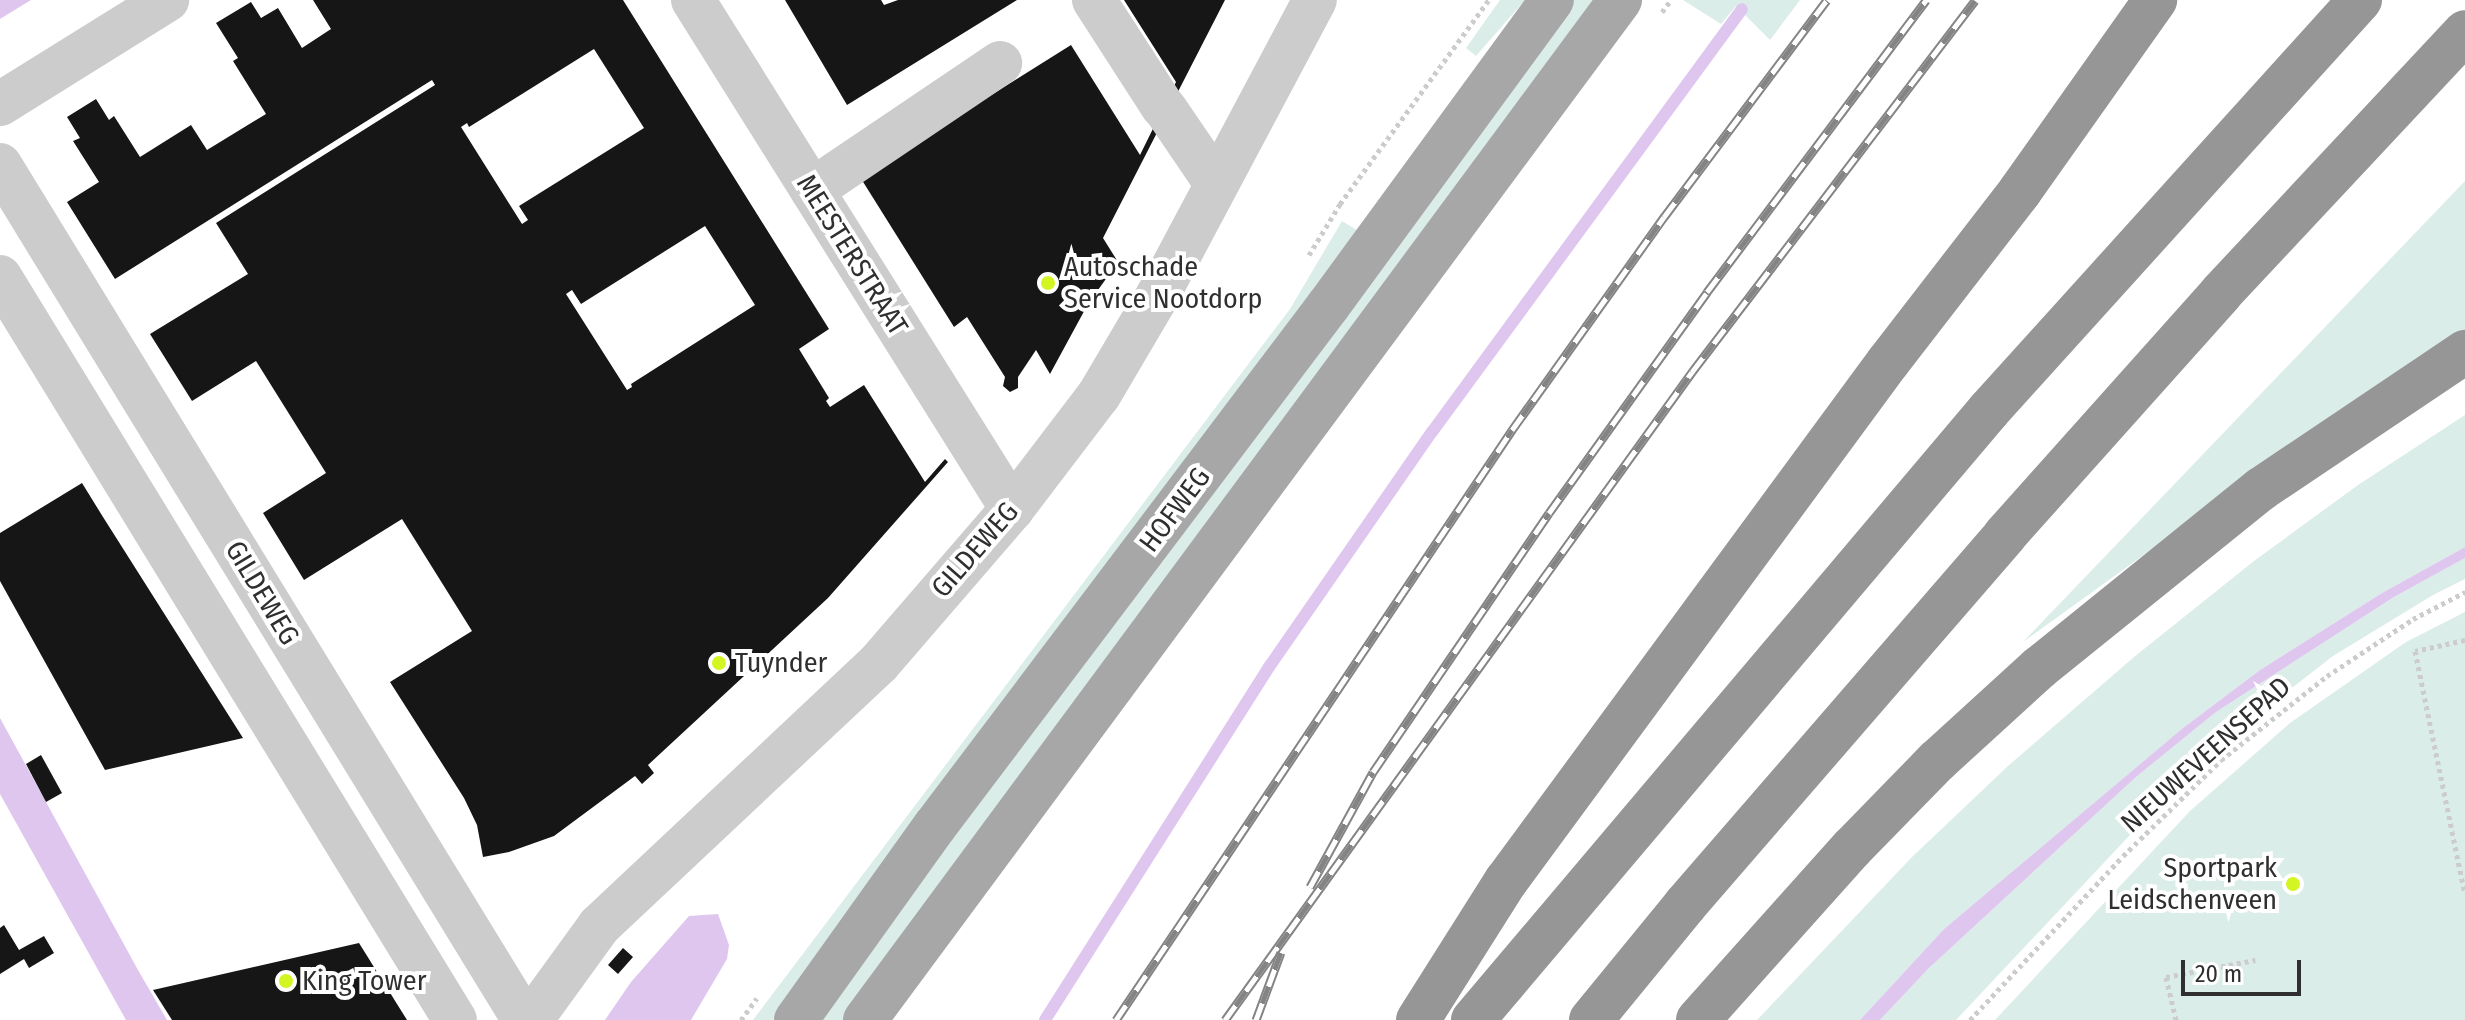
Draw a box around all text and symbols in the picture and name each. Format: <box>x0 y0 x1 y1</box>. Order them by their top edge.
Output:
street label: MEESTERSTRAAT <box>789 169 915 341</box>
place label: Autoschade Service Nootdorp <box>1064 250 1262 316</box>
marker: Autoschade Service Nootdorp <box>1039 274 1057 292</box>
street label: HOFWEG <box>1133 461 1217 559</box>
street label: GILDEWEG <box>925 496 1025 604</box>
street label: GILDEWEG <box>218 535 306 651</box>
place label: Tuynder <box>735 646 827 680</box>
marker: Tuynder <box>710 654 728 672</box>
street label: NIEUWEVEENSEPAD <box>2114 670 2298 840</box>
place label: Sportpark Leidschenveen <box>2107 851 2277 917</box>
marker: Sportpark Leidschenveen <box>2284 875 2302 893</box>
scale bar <box>2185 944 2305 994</box>
text: 20 m <box>2195 960 2242 988</box>
place label: King Tower <box>302 964 426 998</box>
marker: King Tower <box>277 972 295 990</box>

